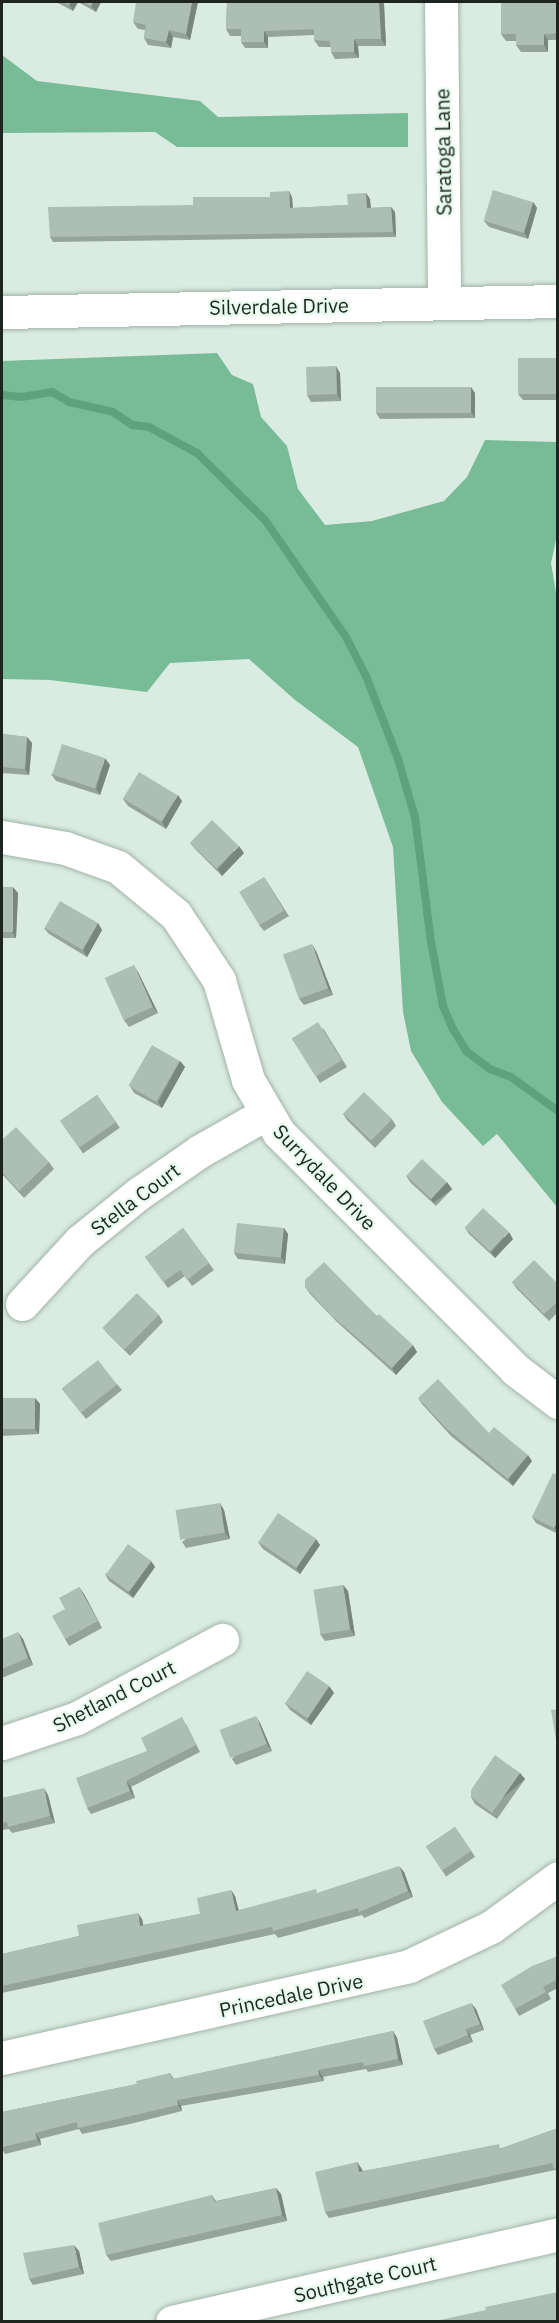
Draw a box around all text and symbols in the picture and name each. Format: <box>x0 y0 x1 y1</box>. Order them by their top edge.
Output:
street label: Saratoga Lane <box>430 88 456 216</box>
street label: Silverdale Drive <box>209 293 349 319</box>
street label: Surrydale Drive <box>269 1119 381 1235</box>
street label: Stella Court <box>86 1158 184 1240</box>
street label: Shetland Court <box>49 1655 179 1737</box>
street label: Princedale Drive <box>217 1968 365 2022</box>
street label: Southgate Court <box>291 2251 439 2307</box>

